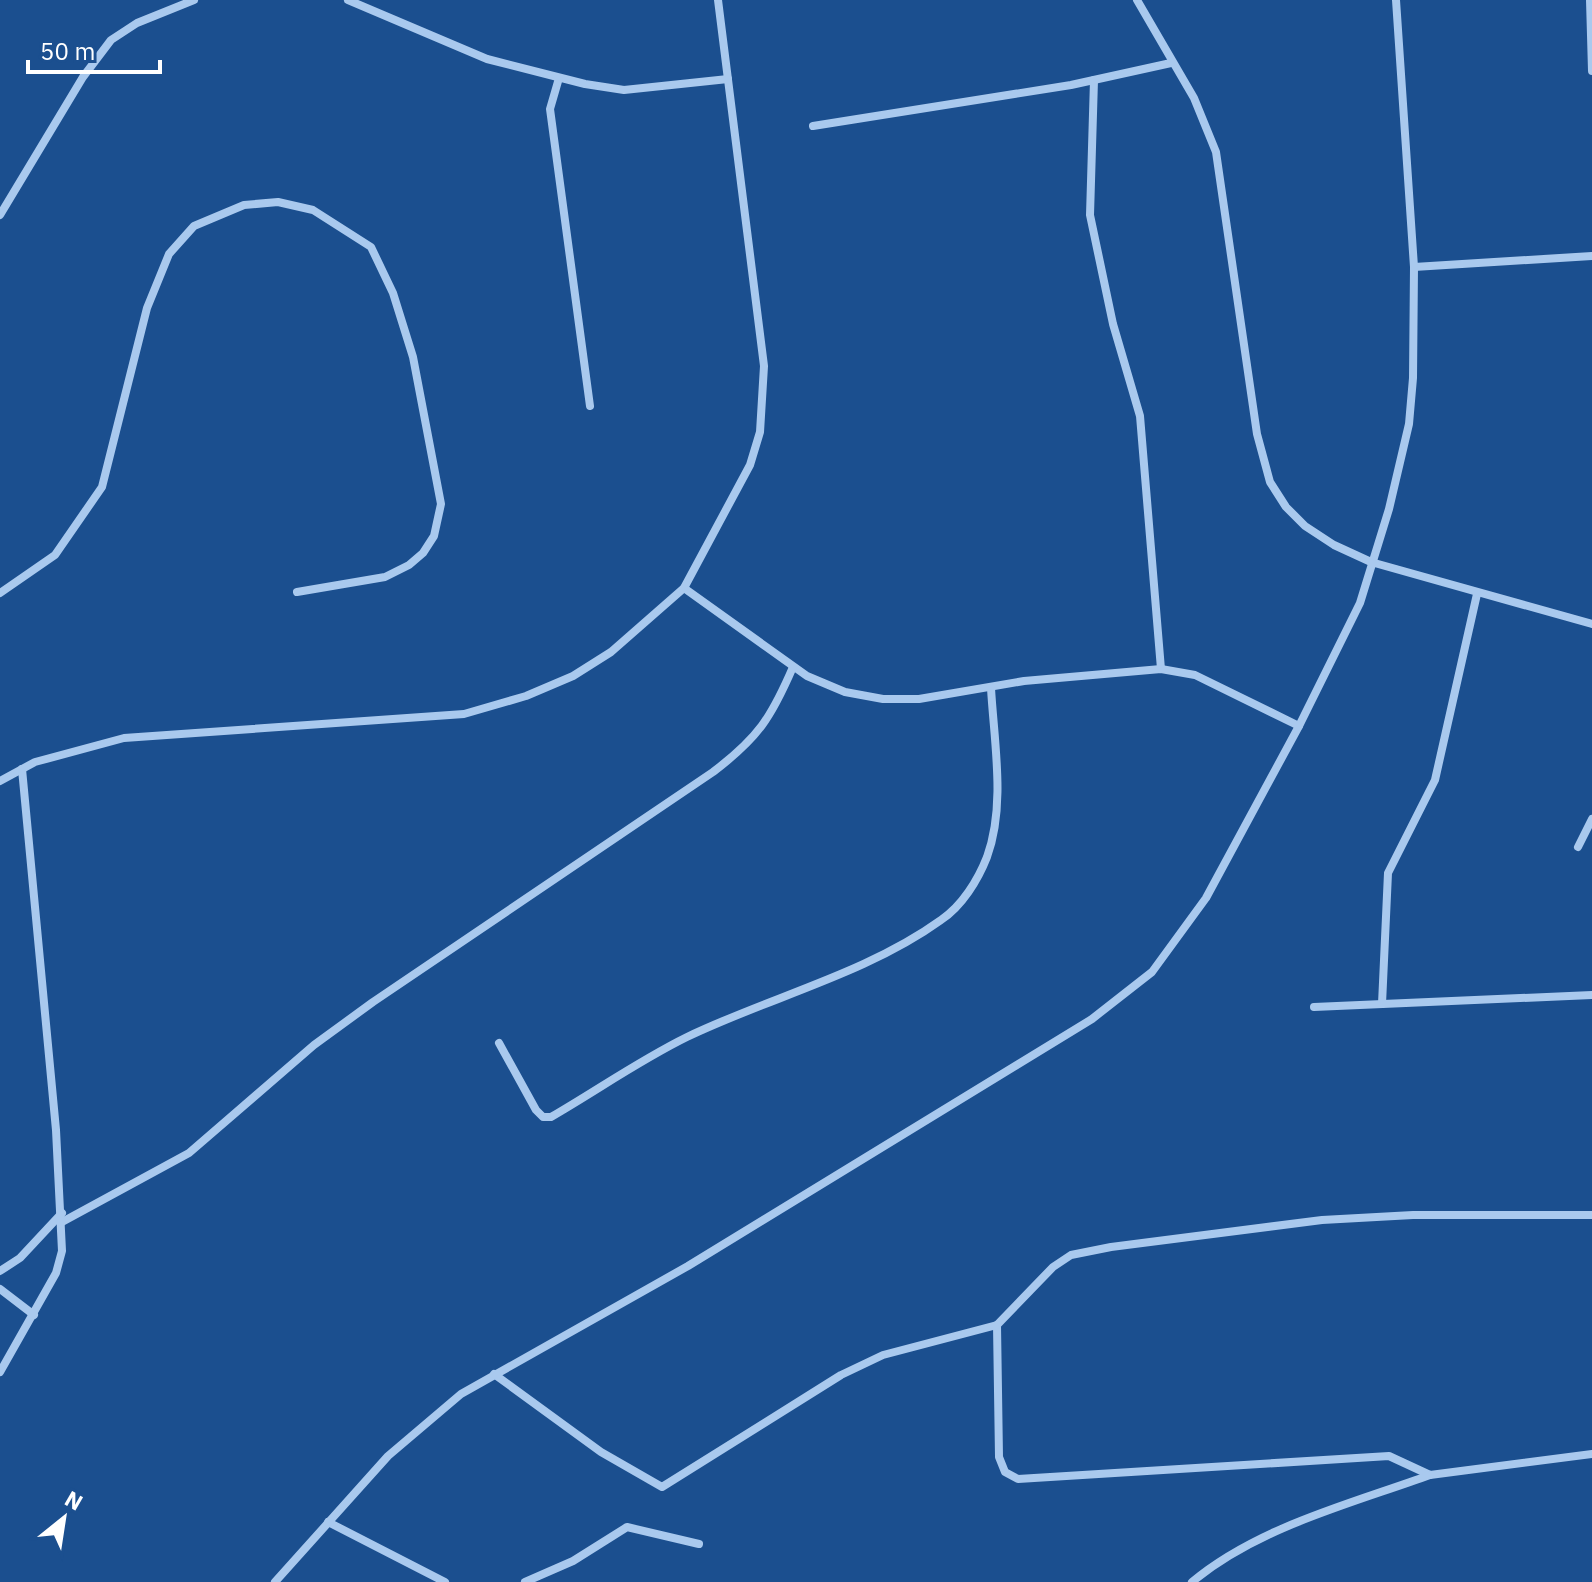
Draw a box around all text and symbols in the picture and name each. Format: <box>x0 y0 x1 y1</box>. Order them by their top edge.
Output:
scale bar <box>28 24 160 74</box>
text: 50 m <box>40 35 95 67</box>
north arrow <box>24 1478 104 1558</box>
text: N <box>60 1484 88 1517</box>

